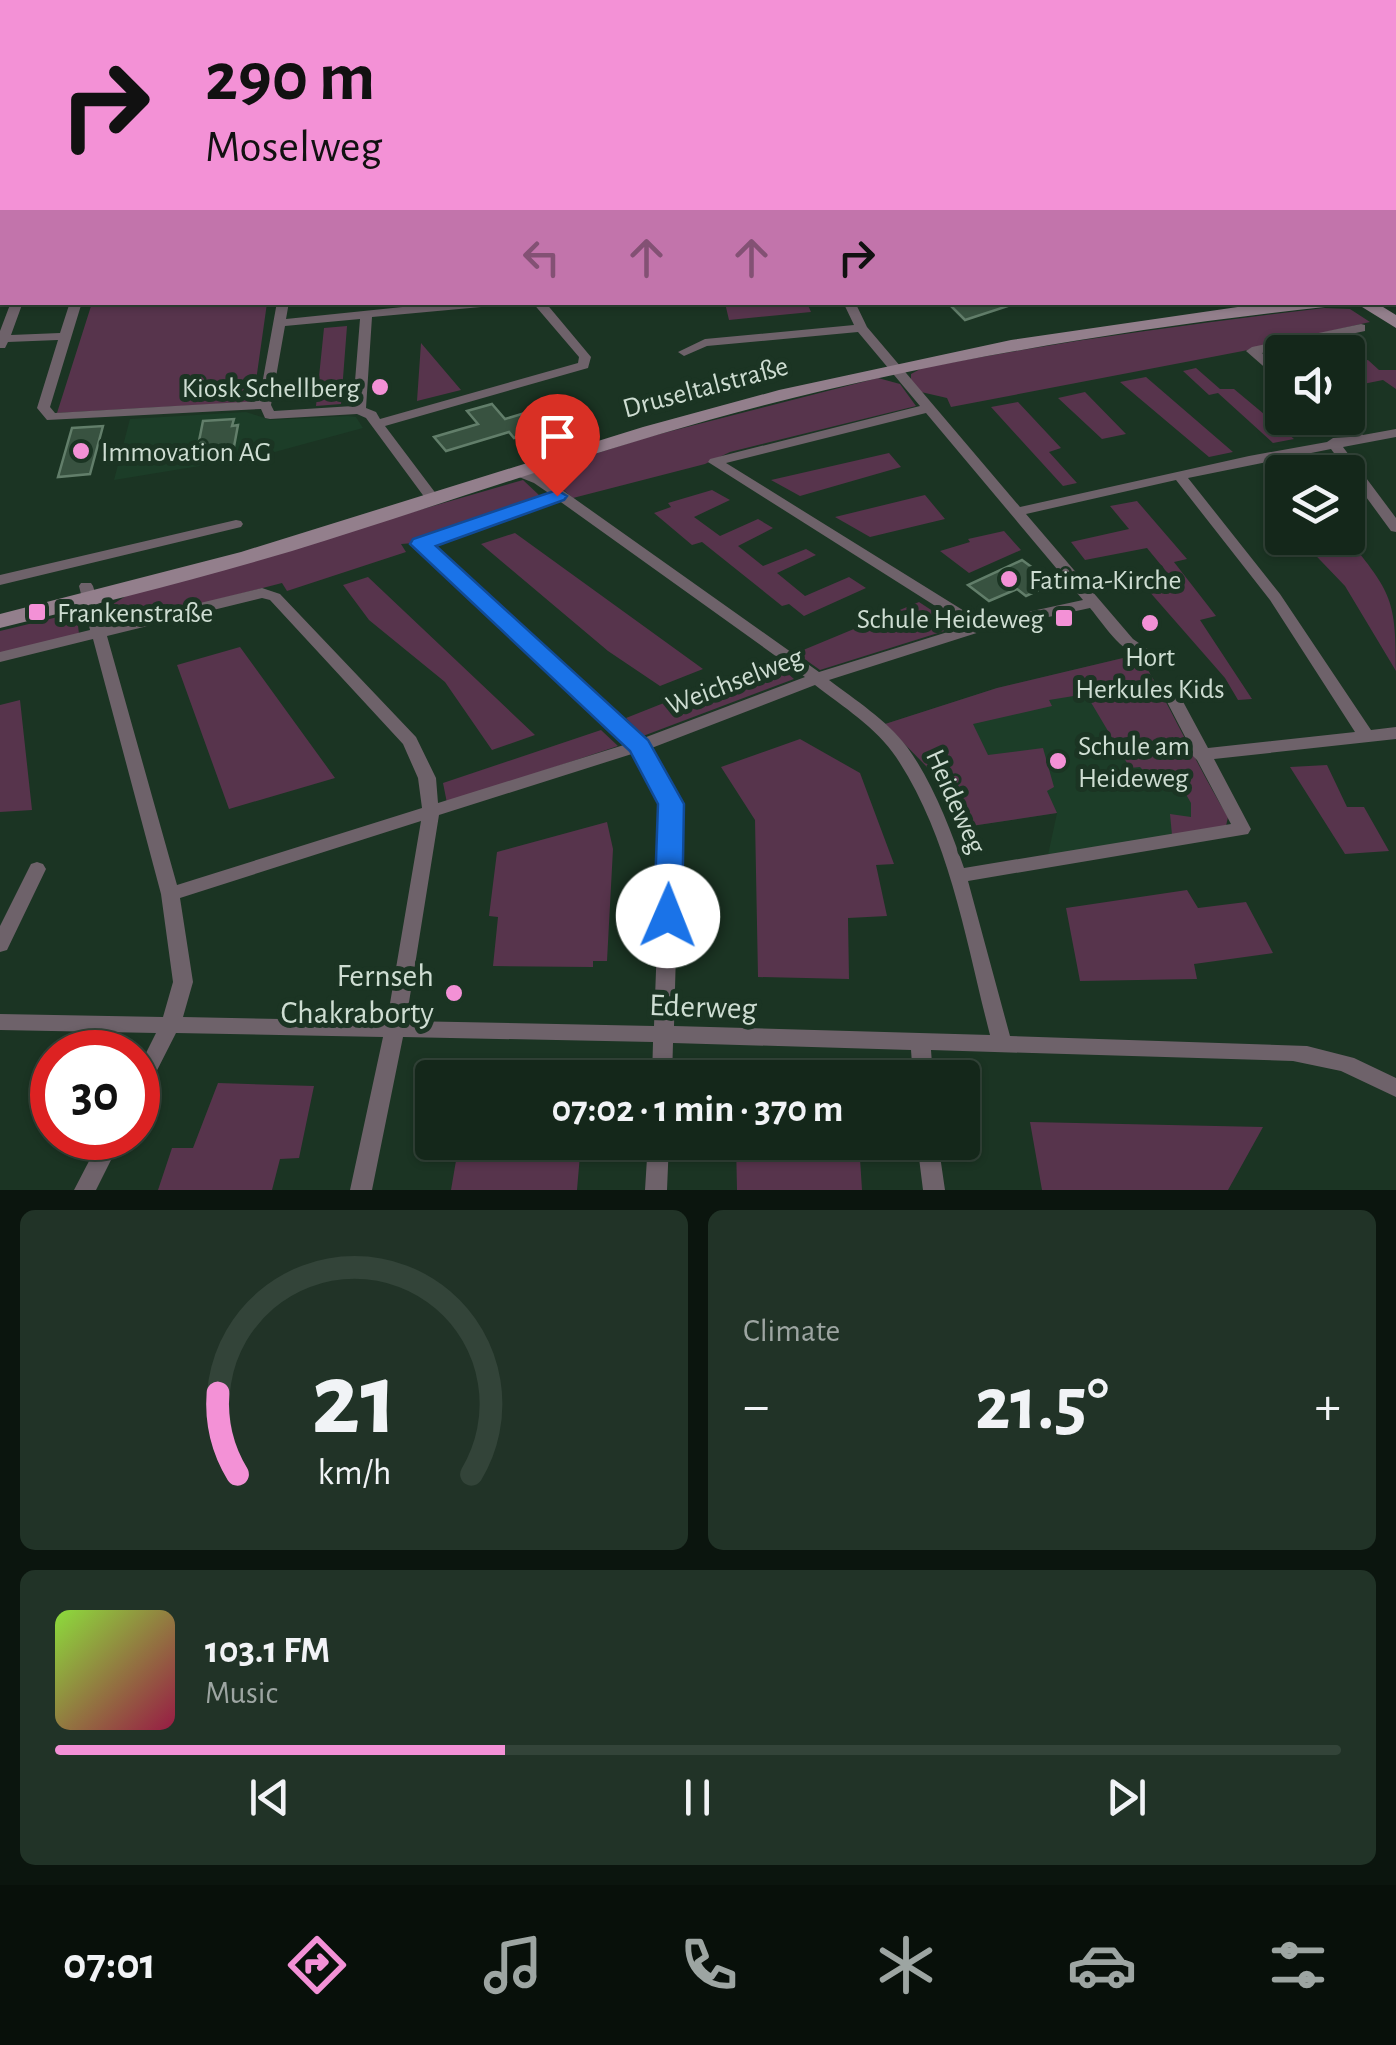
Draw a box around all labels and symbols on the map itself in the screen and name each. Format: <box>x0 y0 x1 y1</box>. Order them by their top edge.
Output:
street label: Druseltalstraße <box>620 352 791 423</box>
place label: Kiosk Schellberg <box>182 375 360 403</box>
marker: Kiosk Schellberg <box>369 376 391 398</box>
pin <box>515 394 600 497</box>
place label: Immovation AG <box>101 439 271 467</box>
marker: Immovation AG <box>70 440 92 462</box>
place label: Fatima-Kirche <box>1029 567 1181 595</box>
marker: Fatima-Kirche <box>998 568 1020 590</box>
place label: Frankenstraße <box>57 600 213 628</box>
marker: Frankenstraße <box>26 601 48 623</box>
place label: Schule Heideweg <box>857 606 1044 634</box>
marker: Schule Heideweg <box>1053 607 1075 629</box>
marker: Hort Herkules Kids <box>1139 612 1161 634</box>
street label: Weichselweg <box>663 643 807 721</box>
place label: Hort Herkules Kids <box>1075 644 1225 704</box>
place label: Schule am Heideweg <box>1078 733 1190 793</box>
street label: Heideweg <box>920 746 991 858</box>
marker: Schule am Heideweg <box>1047 750 1069 772</box>
position arrow <box>616 864 720 968</box>
place label: Fernseh Chakraborty <box>280 960 434 1029</box>
marker: Fernseh Chakraborty <box>443 982 465 1004</box>
street label: Ederweg <box>649 989 758 1025</box>
speed limit sign: 30 <box>30 1030 160 1160</box>

